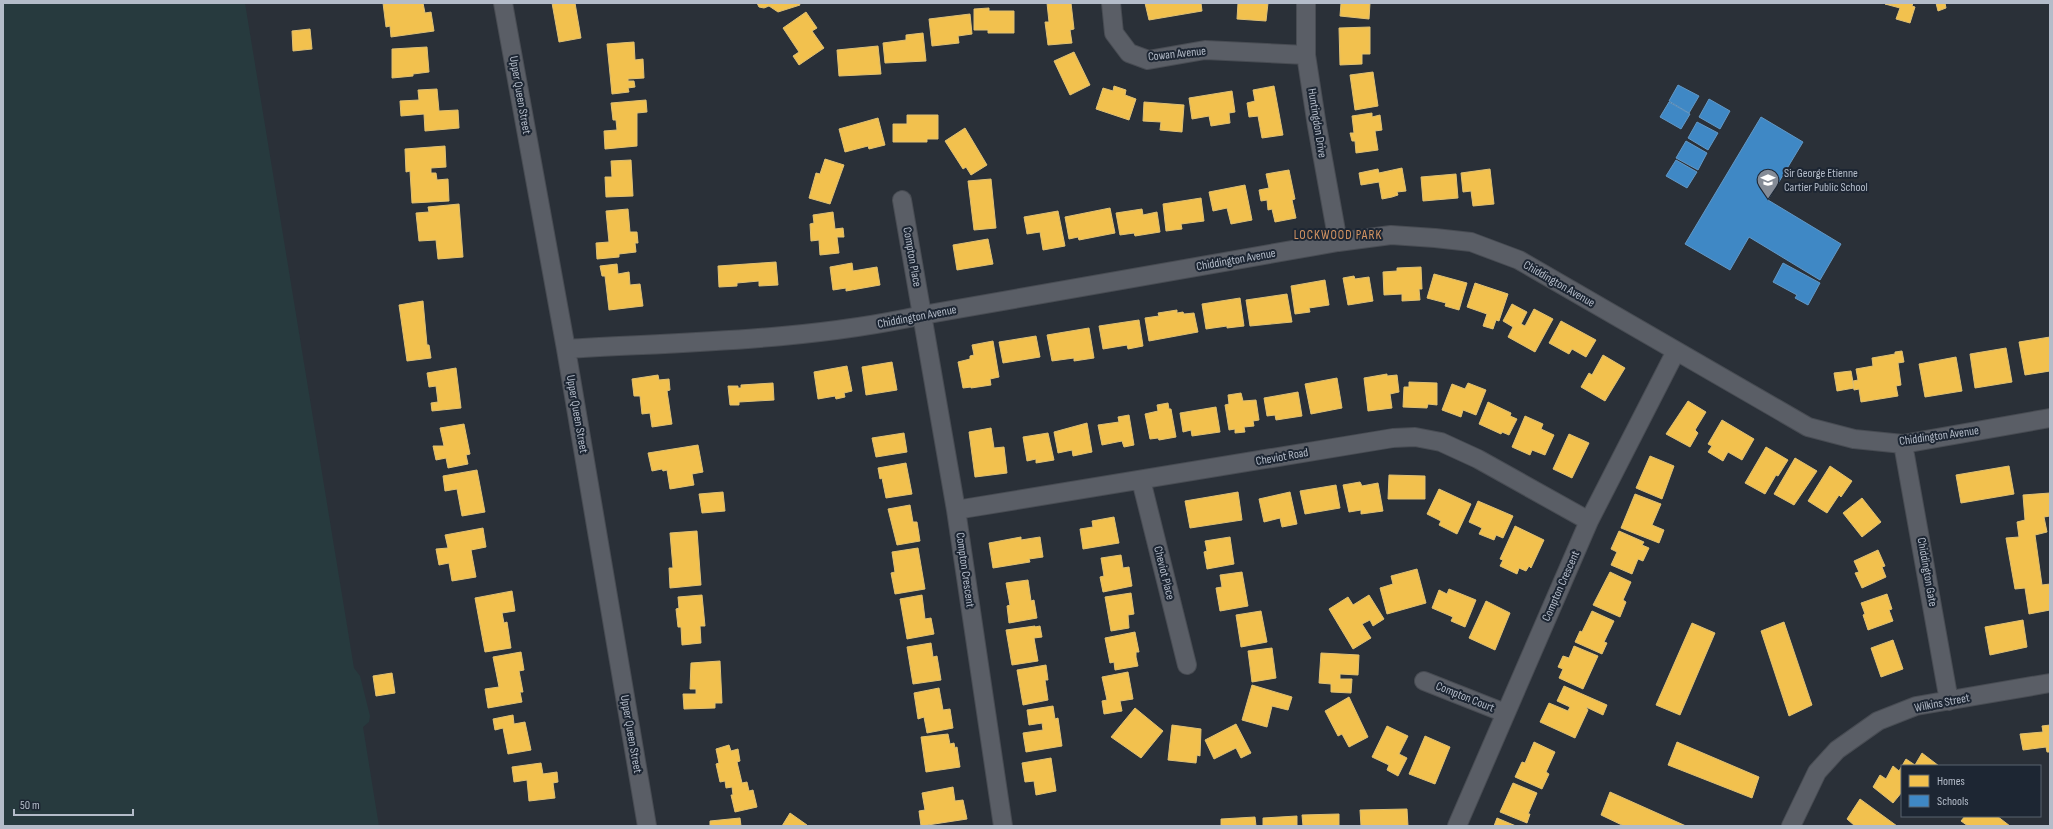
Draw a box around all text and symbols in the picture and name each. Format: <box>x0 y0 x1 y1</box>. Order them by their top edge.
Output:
street label: Cowan Avenue <box>1147 43 1207 65</box>
street label: Upper Queen Street <box>506 55 534 136</box>
street label: Huntingdon Drive <box>1304 87 1330 159</box>
place label: Sir George Etienne Cartier Public School <box>1784 166 1868 195</box>
school or university icon: Sir George Etienne Cartier Public School <box>1755 167 1781 200</box>
street label: Compton Place <box>899 226 925 288</box>
district label: LOCKWOOD PARK <box>1294 227 1382 243</box>
street label: Chiddington Avenue <box>1195 246 1277 274</box>
street label: Chiddington Avenue <box>1521 257 1598 311</box>
street label: Chiddington Avenue <box>876 302 958 332</box>
street label: Upper Queen Street <box>563 374 591 455</box>
street label: Chiddington Avenue <box>1898 423 1980 449</box>
street label: Cheviot Road <box>1255 445 1309 469</box>
street label: Compton Crescent <box>952 532 978 609</box>
street label: Chiddington Gate <box>1914 536 1940 608</box>
street label: Cheviot Place <box>1150 545 1178 601</box>
street label: Compton Crescent <box>1539 548 1583 624</box>
street label: Compton Court <box>1433 678 1497 716</box>
street label: Wilkins Street <box>1913 690 1971 716</box>
street label: Upper Queen Street <box>617 694 645 775</box>
legend <box>1901 765 2041 817</box>
text: Homes <box>1937 774 1965 789</box>
scale bar <box>14 791 133 817</box>
text: Schools <box>1937 794 1969 809</box>
text: 50 m <box>20 798 40 813</box>

